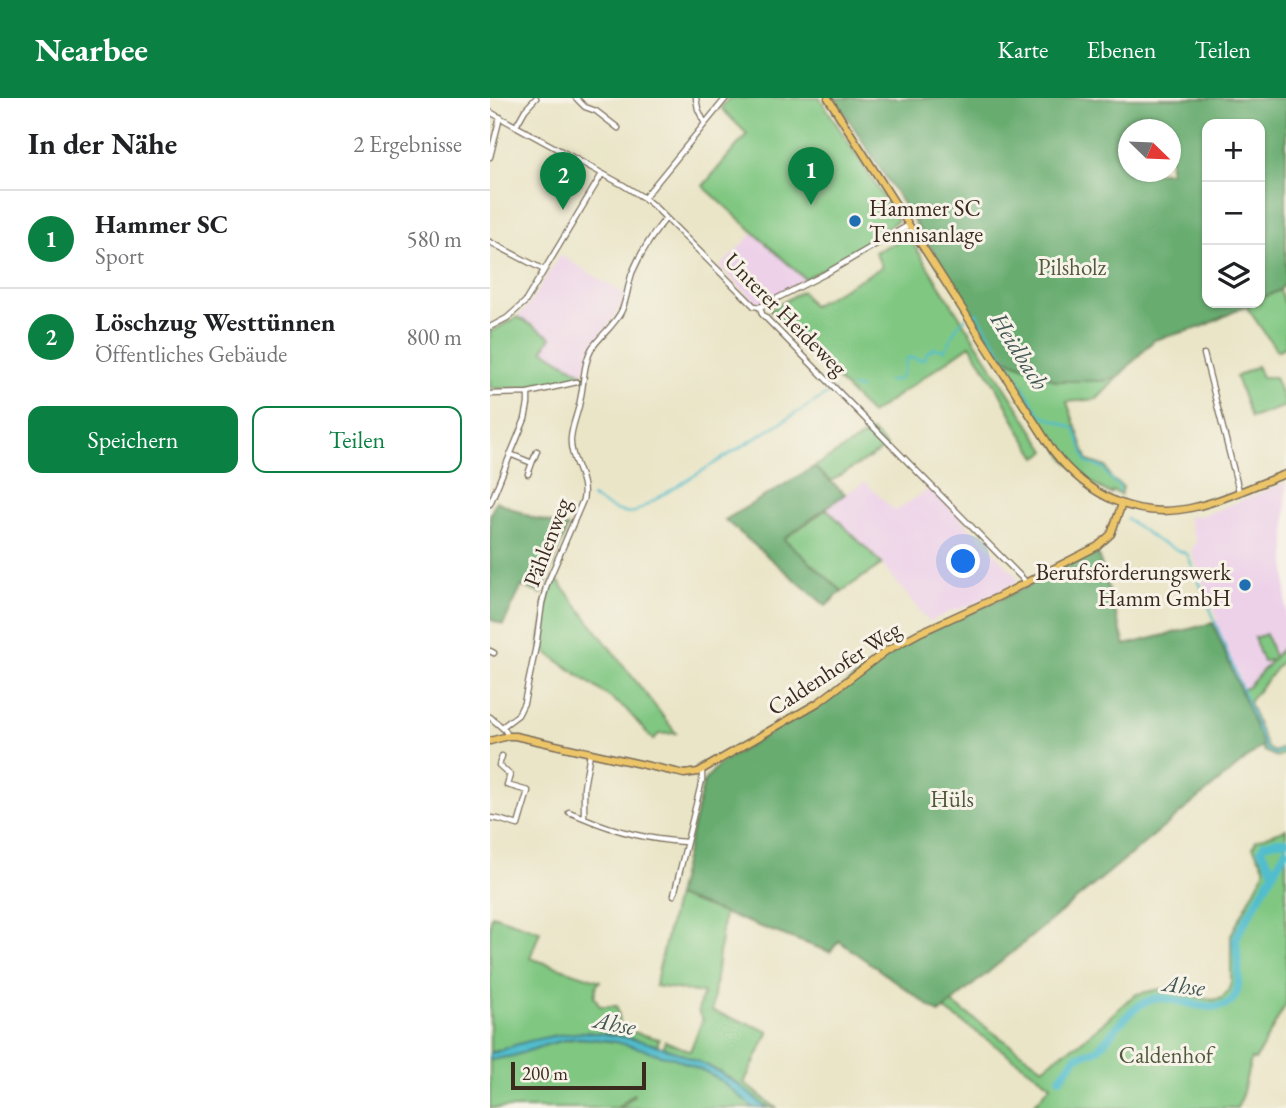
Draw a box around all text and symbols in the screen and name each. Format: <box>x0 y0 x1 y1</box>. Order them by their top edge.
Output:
text: Nearbee <box>35 28 148 71</box>
text: Karte <box>998 34 1048 65</box>
text: Ebenen <box>1086 34 1156 65</box>
text: Teilen <box>1194 34 1251 65</box>
north arrow <box>1118 119 1181 182</box>
map controls <box>1202 119 1265 308</box>
button: + <box>1202 119 1265 182</box>
text: In der Nähe <box>28 124 177 163</box>
text: 2 Ergebnisse <box>353 129 462 159</box>
pin: 1 <box>788 147 834 205</box>
pin: 2 <box>540 152 586 210</box>
button: − <box>1202 182 1265 245</box>
place label: Hammer SC Tennisanlage <box>869 193 983 249</box>
text: Hammer SC <box>95 207 228 241</box>
marker: Hammer SC Tennisanlage <box>847 213 863 229</box>
text: 1 <box>45 224 57 254</box>
text: 580 m <box>406 224 462 254</box>
text: Sport <box>95 241 144 271</box>
button: layers <box>1202 245 1265 308</box>
street label: Unterer Heideweg <box>718 246 855 383</box>
park label: Pilsholz <box>1038 252 1107 282</box>
text: Löschzug Westtünnen <box>95 305 335 339</box>
water label: Heidbach <box>984 305 1056 396</box>
text: 2 <box>45 322 57 352</box>
text: 800 m <box>406 322 462 352</box>
text: Öffentliches Gebäude <box>95 339 287 369</box>
button: Speichern <box>28 406 238 473</box>
button: Teilen <box>252 406 462 473</box>
street label: Pählenweg <box>516 492 578 591</box>
your location <box>946 544 980 578</box>
place label: Berufsförderungswerk Hamm GmbH <box>1036 557 1232 613</box>
marker: Berufsförderungswerk Hamm GmbH <box>1237 577 1253 593</box>
street label: Caldenhofer Weg <box>762 613 907 722</box>
park label: Hüls <box>930 784 974 814</box>
water label: Ahse <box>1159 967 1208 1003</box>
water label: Ahse <box>589 1003 640 1042</box>
park label: Caldenhof <box>1119 1040 1216 1070</box>
scale bar <box>511 1059 646 1091</box>
text: 200 m <box>522 1061 568 1086</box>

